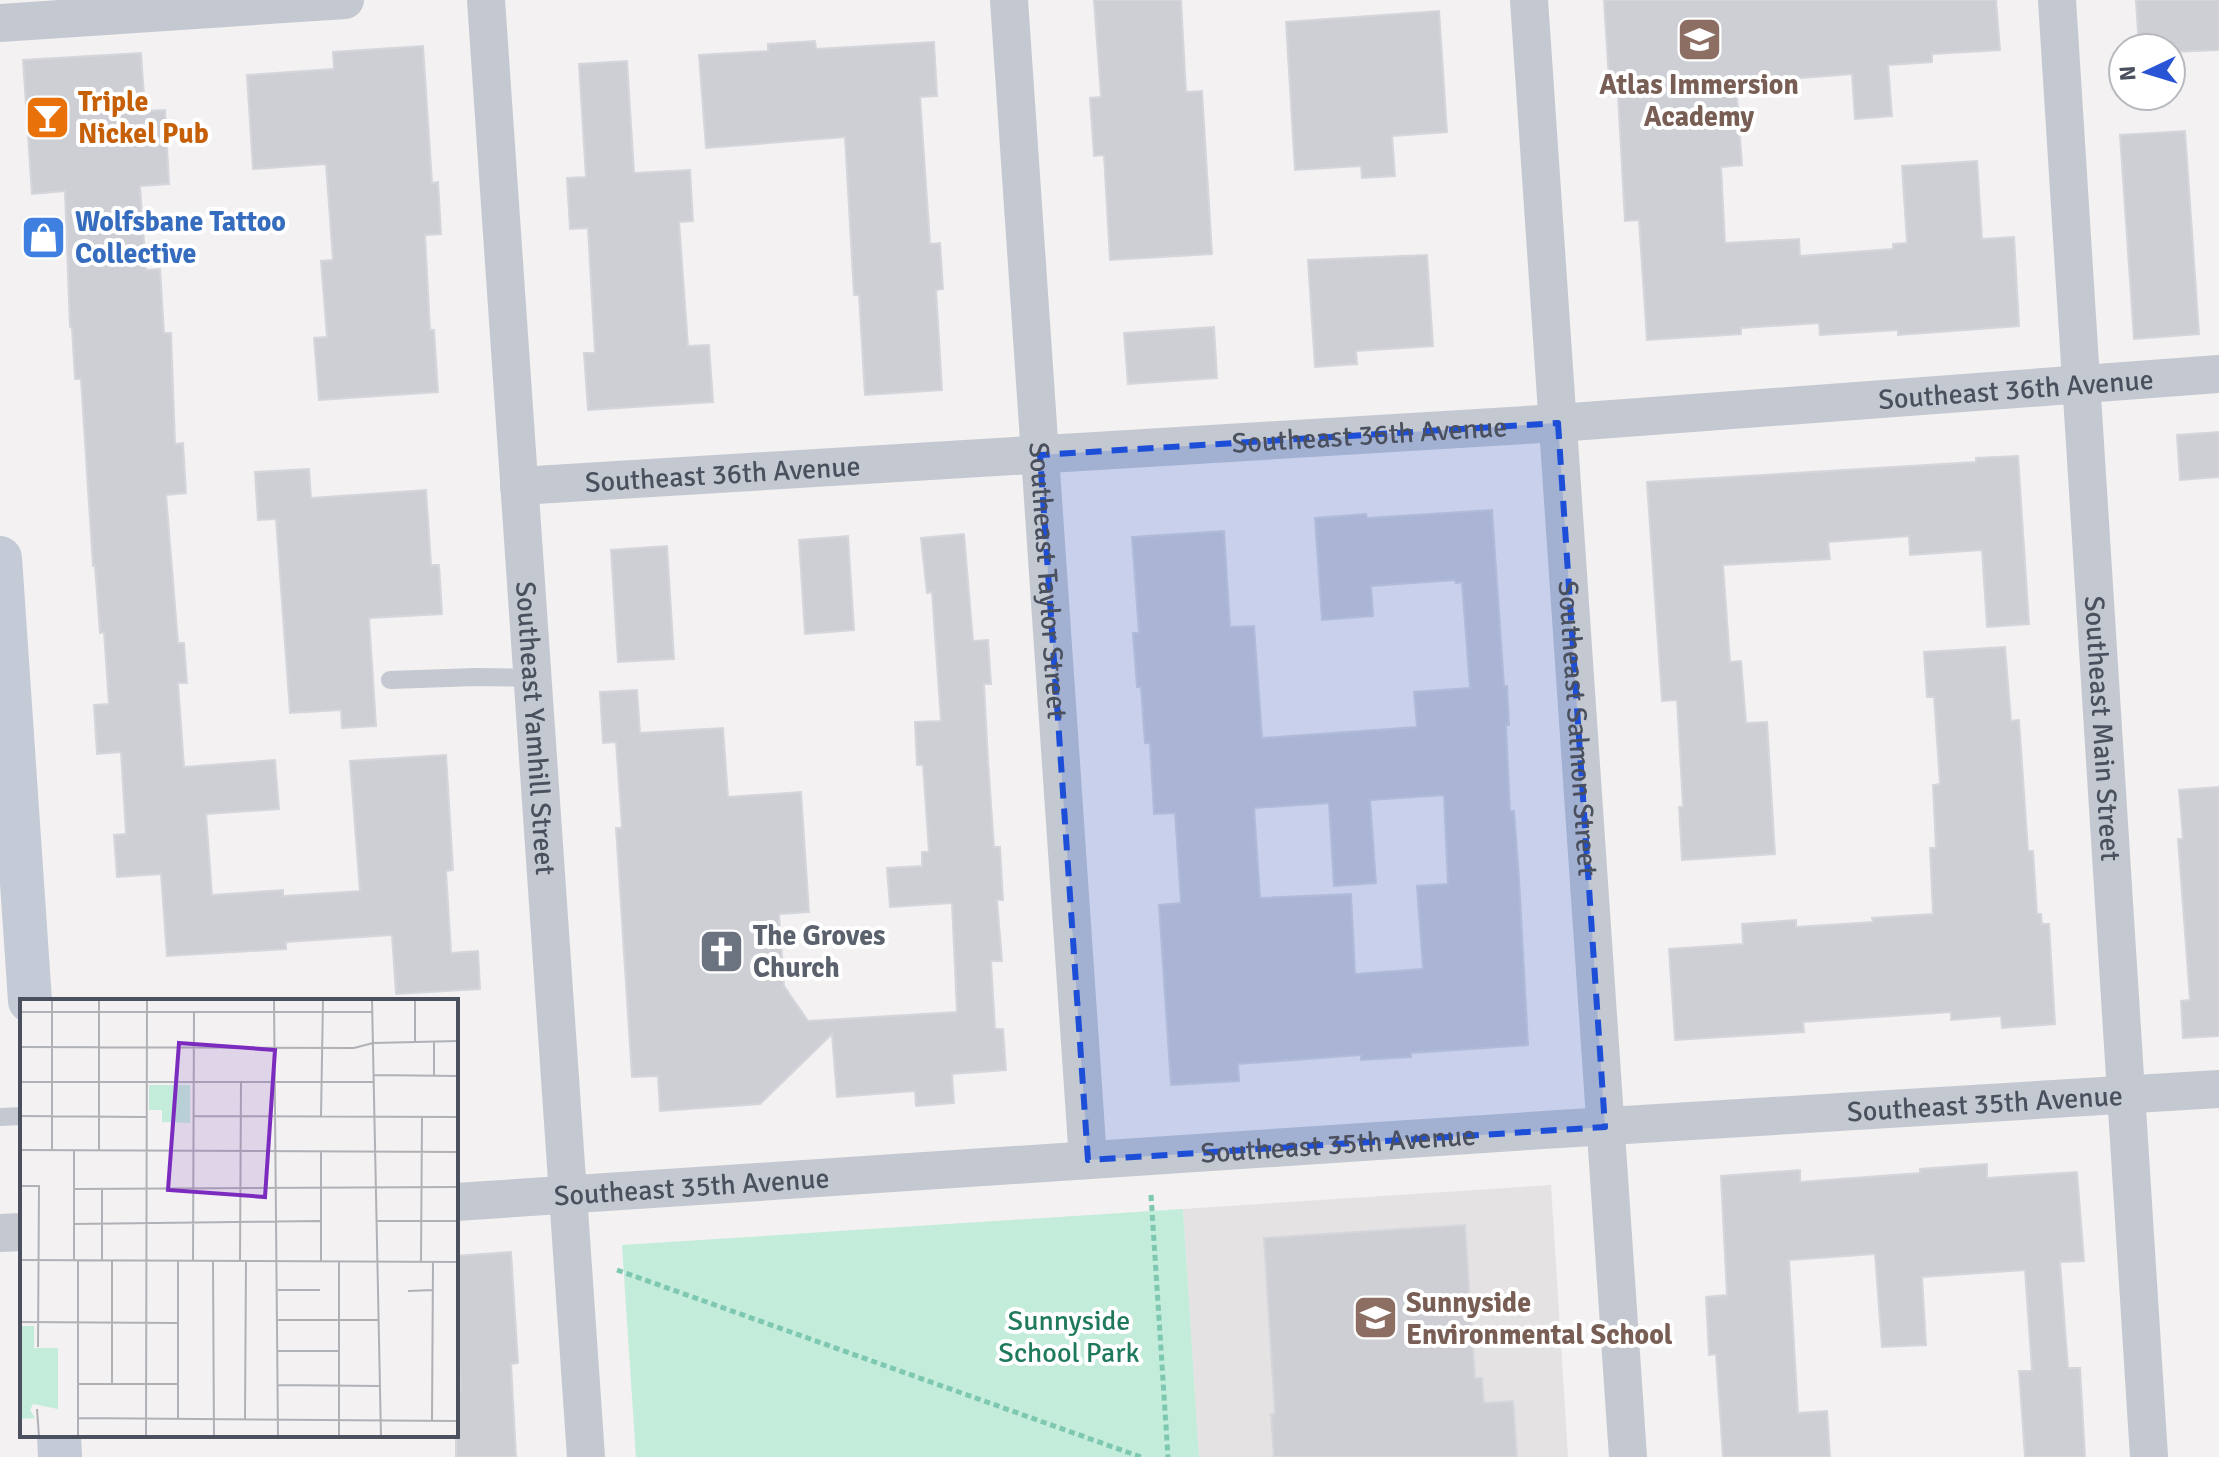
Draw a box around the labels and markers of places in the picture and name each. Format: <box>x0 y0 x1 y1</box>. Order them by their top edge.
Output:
school or university icon: Atlas Immersion Academy <box>1675 15 1723 63</box>
place label: Atlas Immersion Academy <box>1599 68 1799 134</box>
place label: Triple Nickel Pub <box>78 85 209 151</box>
bar icon: Triple Nickel Pub <box>23 93 71 141</box>
place label: Wolfsbane Tattoo Collective <box>75 205 286 271</box>
shop icon: Wolfsbane Tattoo Collective <box>20 213 68 261</box>
place label: The Groves Church <box>753 919 885 985</box>
church icon: The Groves Church <box>698 927 746 975</box>
place label: Sunnyside Environmental School <box>1406 1286 1673 1352</box>
school or university icon: Sunnyside Environmental School <box>1351 1294 1399 1342</box>

